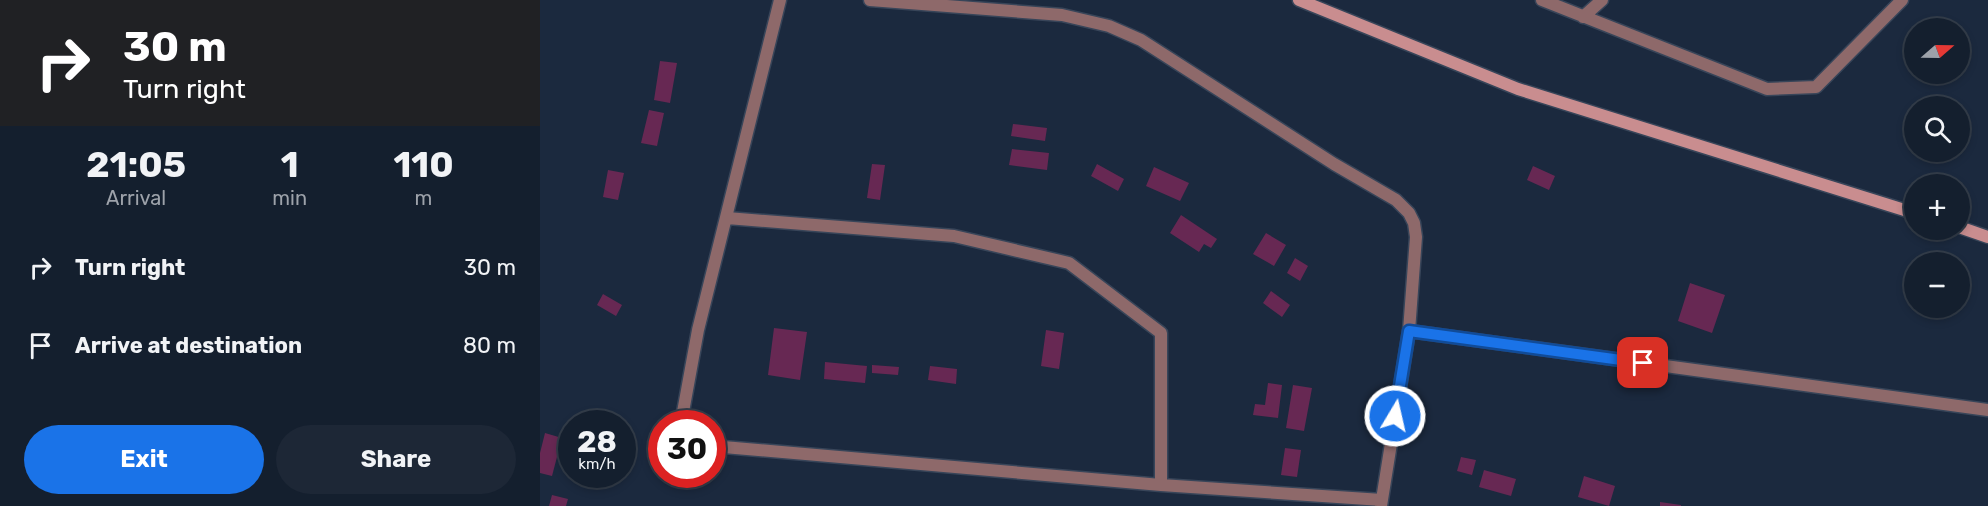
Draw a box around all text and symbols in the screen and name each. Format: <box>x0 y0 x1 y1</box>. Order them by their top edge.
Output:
north arrow <box>1904 18 1970 84</box>
map controls <box>1904 18 1970 318</box>
text: 30 m <box>123 22 227 72</box>
icon: right <box>24 24 102 102</box>
text: Turn right <box>123 73 246 105</box>
button: search <box>1904 96 1970 162</box>
text: 21:05 <box>86 143 186 186</box>
text: 1 <box>281 143 299 186</box>
text: 110 <box>393 143 454 186</box>
button: + <box>1904 174 1970 240</box>
text: Arrival <box>106 186 166 210</box>
text: min <box>272 186 307 210</box>
text: m <box>415 186 432 210</box>
icon: right <box>24 251 57 284</box>
button: − <box>1904 252 1970 318</box>
text: Turn right <box>75 254 185 281</box>
text: 30 m <box>464 254 516 281</box>
icon: arrive <box>24 329 57 362</box>
text: Arrive at destination <box>75 332 302 359</box>
text: 80 m <box>463 332 516 359</box>
pin <box>1617 337 1668 388</box>
icon: arrive <box>1626 346 1659 379</box>
position arrow <box>1363 384 1427 448</box>
speed limit sign: 30 <box>648 410 726 488</box>
text: 28 <box>577 424 617 460</box>
button: Exit <box>24 425 264 494</box>
button: Share <box>276 425 516 494</box>
text: km/h <box>578 455 616 473</box>

